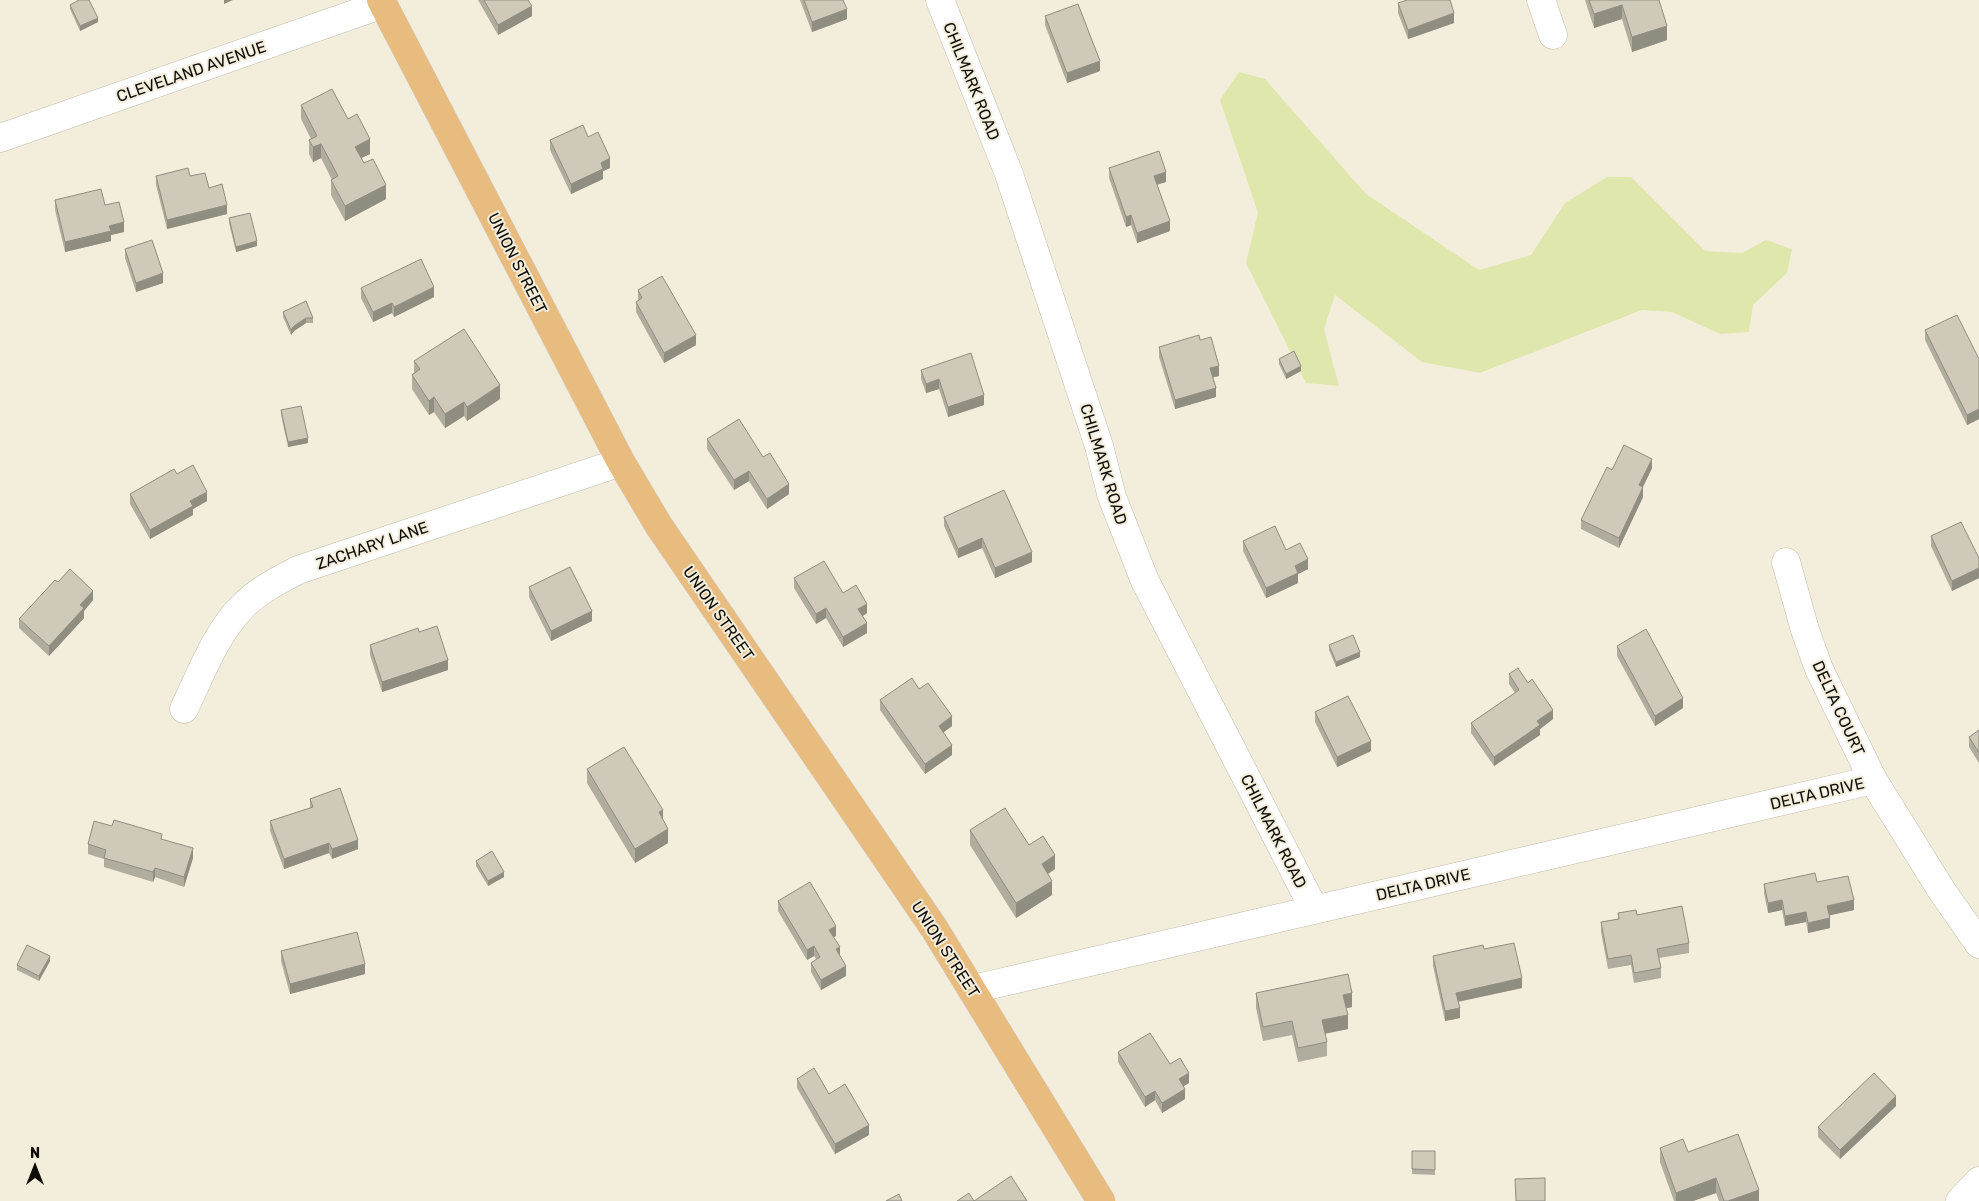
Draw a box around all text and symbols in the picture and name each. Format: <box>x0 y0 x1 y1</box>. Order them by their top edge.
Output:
street label: CHILMARK ROAD <box>939 19 1004 143</box>
street label: CLEVELAND AVENUE <box>114 37 268 106</box>
street label: UNION STREET <box>484 210 551 317</box>
street label: CHILMARK ROAD <box>1076 401 1131 527</box>
street label: ZACHARY LANE <box>314 517 431 574</box>
street label: UNION STREET <box>679 562 758 664</box>
street label: DELTA COURT <box>1808 658 1869 759</box>
street label: CHILMARK ROAD <box>1237 771 1311 891</box>
street label: DELTA DRIVE <box>1768 773 1866 814</box>
street label: DELTA DRIVE <box>1374 864 1472 905</box>
street label: UNION STREET <box>907 898 984 1001</box>
north arrow <box>10 1141 60 1191</box>
text: N <box>30 1145 40 1162</box>

